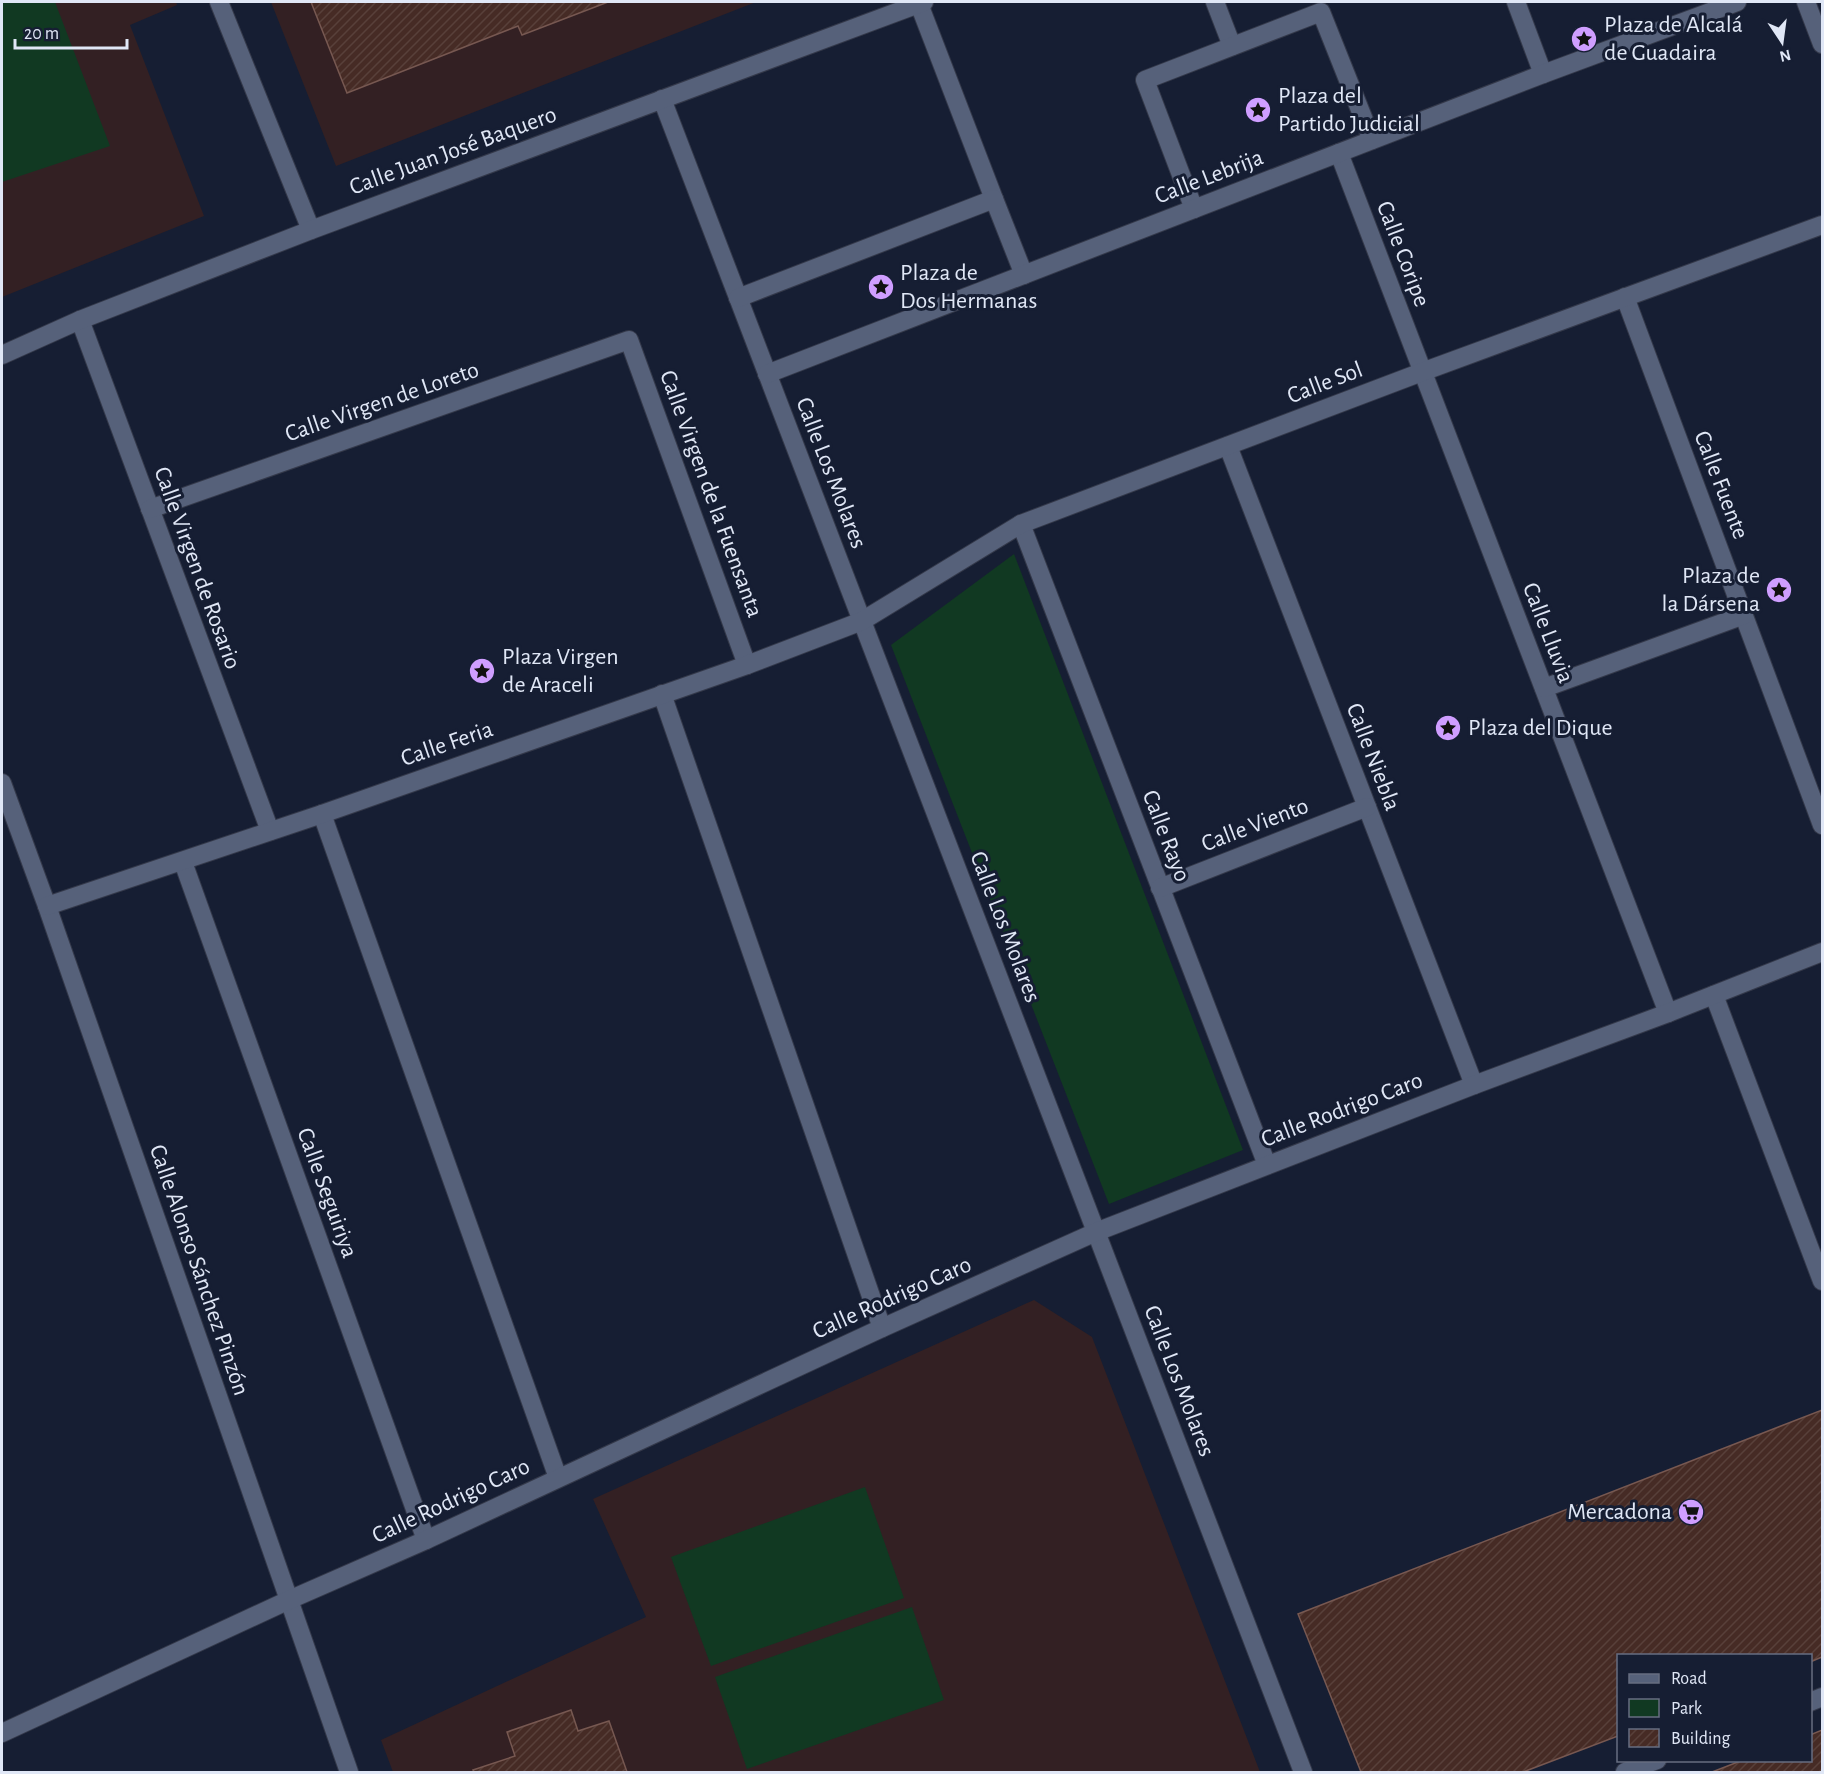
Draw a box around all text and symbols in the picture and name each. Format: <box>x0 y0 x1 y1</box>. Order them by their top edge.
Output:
scale bar <box>15 12 128 50</box>
north arrow <box>1752 12 1812 72</box>
place label: Plaza de Alcalá de Guadaira <box>1604 13 1743 65</box>
place icon: Plaza de Alcalá de Guadaira <box>1569 24 1599 54</box>
text: 20 m <box>24 25 59 43</box>
text: N <box>1778 47 1792 65</box>
place label: Plaza del Partido Judicial <box>1278 84 1420 136</box>
place icon: Plaza del Partido Judicial <box>1243 95 1273 125</box>
street label: Calle Juan José Baquero <box>346 102 560 200</box>
street label: Calle Lebrija <box>1151 145 1267 209</box>
street label: Calle Coripe <box>1372 198 1434 310</box>
place label: Plaza de Dos Hermanas <box>900 261 1037 313</box>
place icon: Plaza de Dos Hermanas <box>866 272 896 302</box>
street label: Calle Virgen de Loreto <box>282 358 482 446</box>
street label: Calle Sol <box>1284 358 1366 408</box>
street label: Calle Virgen de la Fuensanta <box>655 367 767 621</box>
street label: Calle Los Molares <box>791 394 871 552</box>
street label: Calle Fuente <box>1689 428 1753 542</box>
street label: Calle Virgen de Rosario <box>149 464 245 672</box>
place label: Plaza de la Dársena <box>1662 564 1760 616</box>
place icon: Plaza de la Dársena <box>1764 575 1794 605</box>
street label: Calle Lluvia <box>1518 580 1578 686</box>
place label: Plaza Virgen de Araceli <box>502 645 619 697</box>
place icon: Plaza Virgen de Araceli <box>467 656 497 686</box>
street label: Calle Niebla <box>1342 700 1404 814</box>
place icon: Plaza del Dique <box>1433 713 1463 743</box>
place label: Plaza del Dique <box>1468 716 1613 740</box>
street label: Calle Feria <box>398 717 496 771</box>
street label: Calle Rayo <box>1138 787 1194 885</box>
street label: Calle Viento <box>1198 794 1312 856</box>
street label: Calle Los Molares <box>965 848 1045 1006</box>
street label: Calle Rodrigo Caro <box>1258 1068 1426 1152</box>
street label: Calle Seguiriya <box>292 1125 362 1261</box>
street label: Calle Alonso Sánchez Pinzón <box>145 1141 253 1399</box>
street label: Calle Rodrigo Caro <box>809 1252 975 1344</box>
street label: Calle Los Molares <box>1139 1302 1219 1460</box>
street label: Calle Rodrigo Caro <box>368 1454 534 1548</box>
supermarket icon: Mercadona <box>1676 1497 1706 1527</box>
place label: Mercadona <box>1567 1500 1672 1524</box>
legend <box>1617 1654 1812 1762</box>
text: Road <box>1671 1670 1707 1688</box>
text: Park <box>1671 1700 1703 1718</box>
text: Building <box>1671 1730 1731 1748</box>

